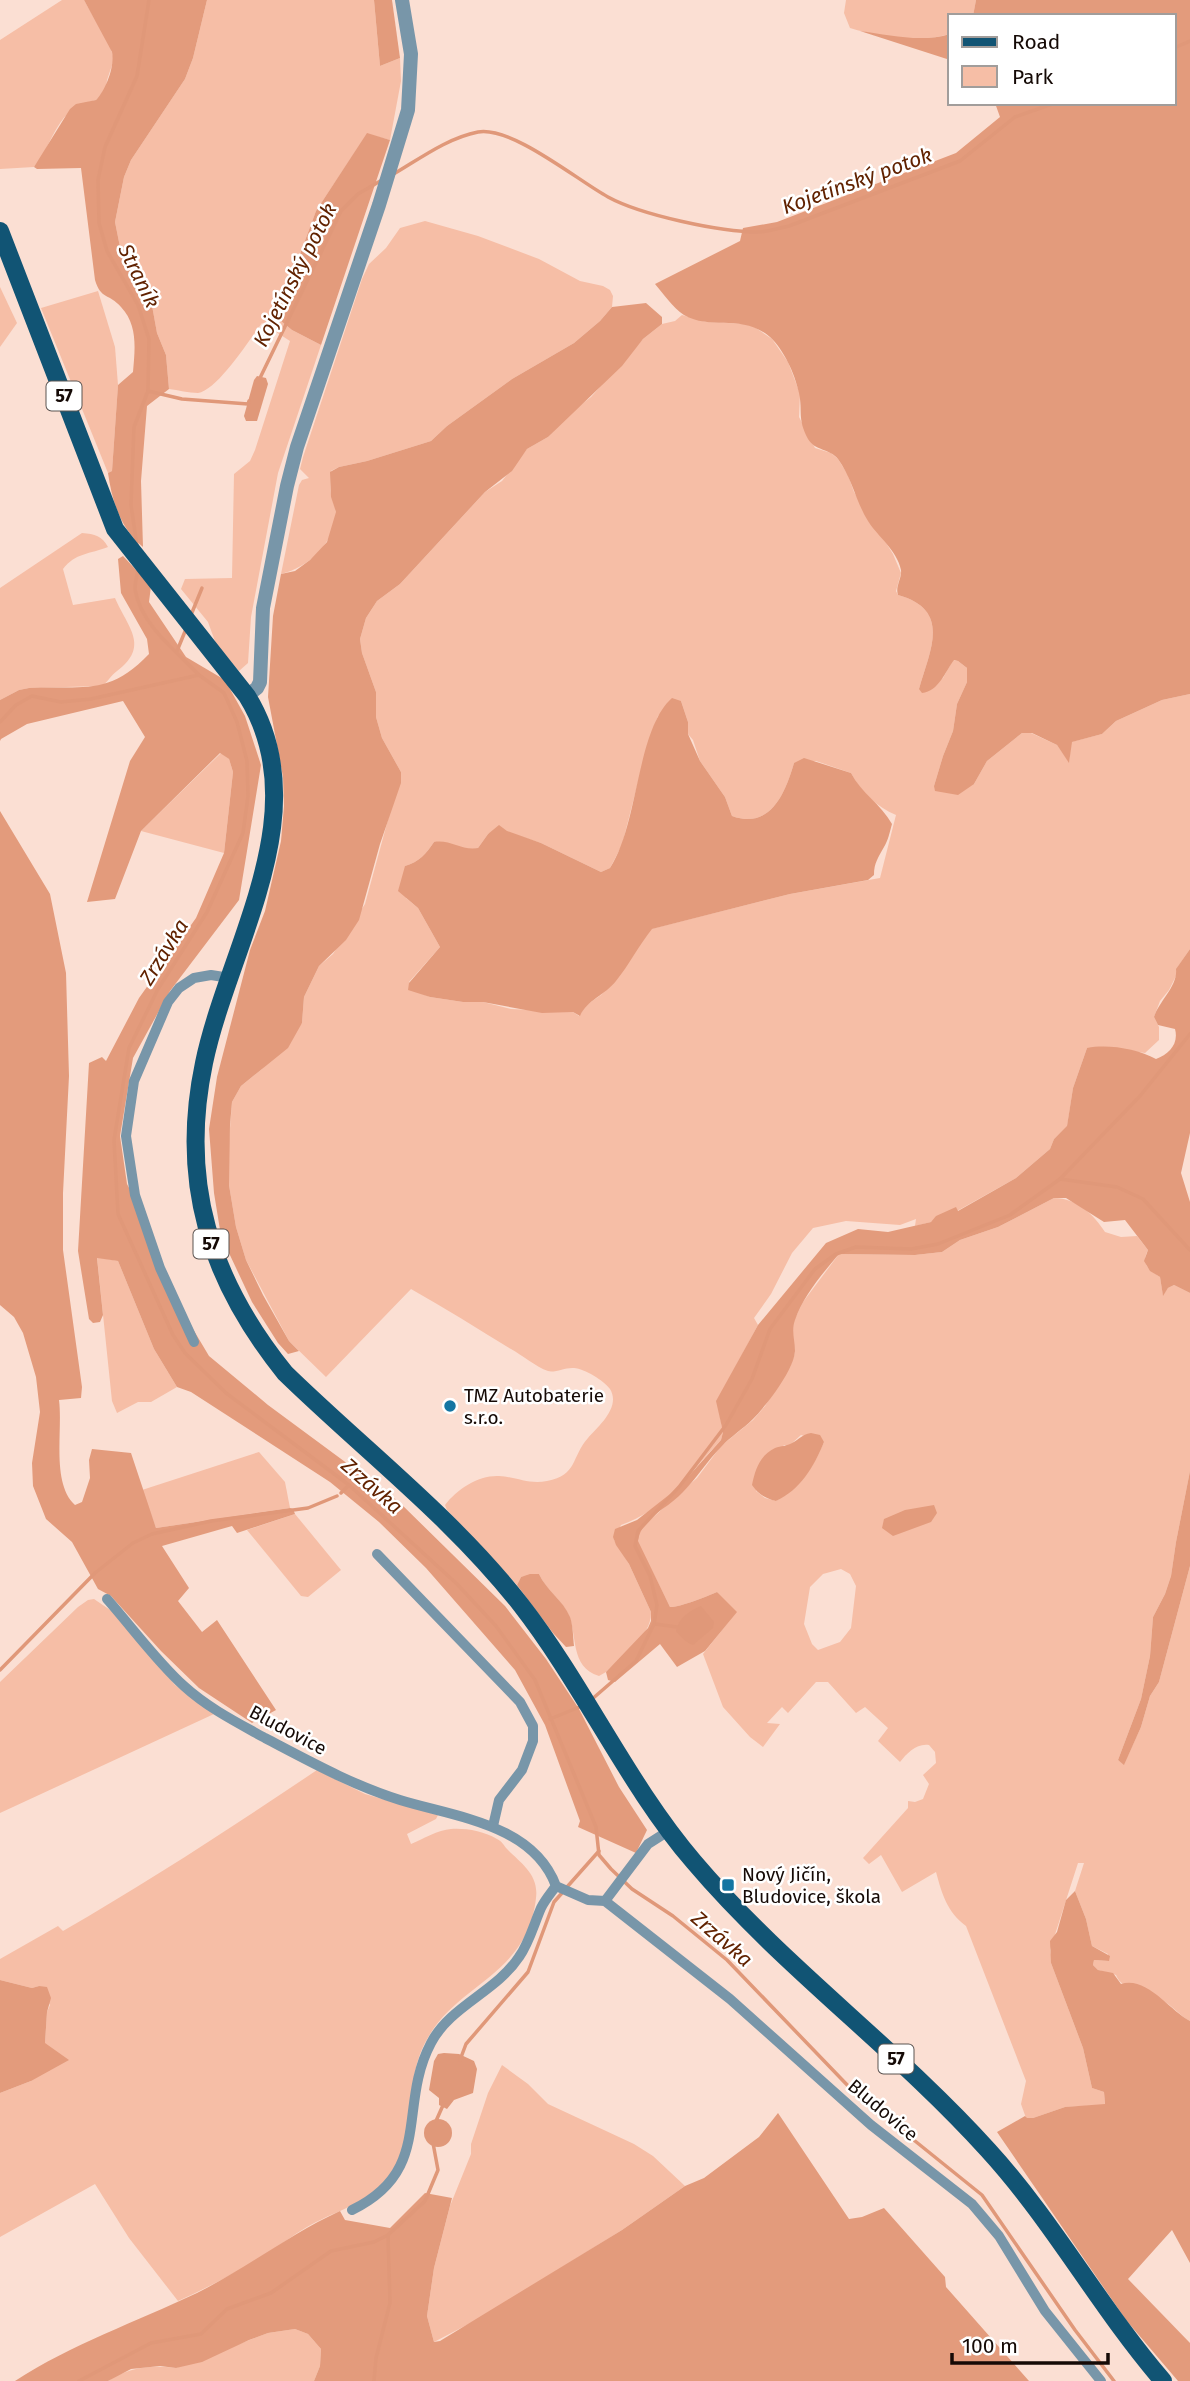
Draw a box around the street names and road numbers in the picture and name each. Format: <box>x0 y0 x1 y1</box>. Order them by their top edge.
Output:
road number: 57 <box>46 382 82 410</box>
road number: 57 <box>194 1230 228 1259</box>
street label: Bludovice <box>245 1700 331 1760</box>
road number: 57 <box>878 2045 914 2074</box>
street label: Bludovice <box>843 2074 923 2146</box>

